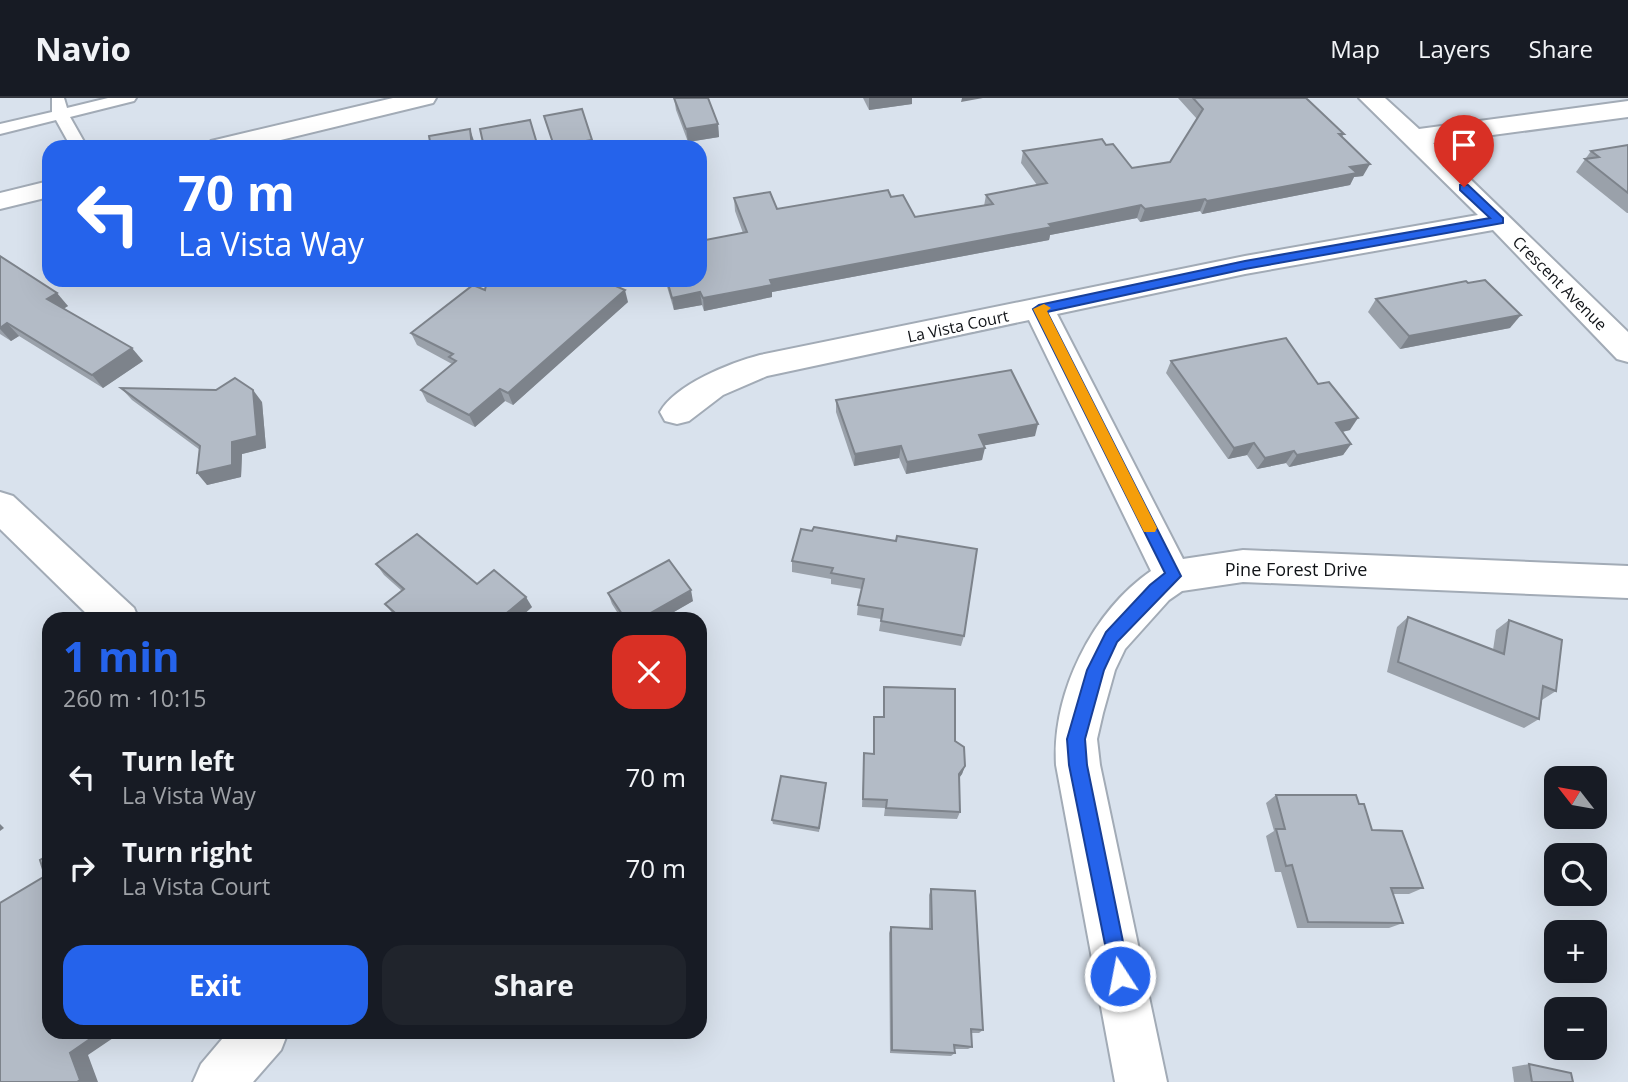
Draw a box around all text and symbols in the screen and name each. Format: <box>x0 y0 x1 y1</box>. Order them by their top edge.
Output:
text: Navio <box>35 26 131 71</box>
text: Map <box>1330 32 1380 65</box>
text: Layers <box>1418 32 1491 65</box>
text: Share <box>1529 32 1593 65</box>
pin <box>1434 115 1494 187</box>
icon: arrive <box>1445 126 1483 164</box>
text: 70 m <box>178 159 295 225</box>
icon: left <box>63 168 154 259</box>
text: La Vista Way <box>178 222 364 265</box>
street label: Crescent Avenue <box>1508 231 1612 335</box>
street label: La Vista Court <box>905 304 1011 347</box>
street label: Pine Forest Drive <box>1225 557 1367 581</box>
text: 1 min <box>63 627 180 684</box>
button: close <box>612 635 686 709</box>
text: 260 m · 10:15 <box>63 682 206 714</box>
text: Turn left <box>122 743 234 779</box>
icon: left <box>63 758 101 796</box>
text: 70 m <box>625 759 686 795</box>
north arrow <box>1544 766 1606 830</box>
map controls <box>1544 766 1607 1060</box>
text: La Vista Way <box>122 779 256 811</box>
text: Turn right <box>122 834 253 870</box>
button: search <box>1544 843 1607 906</box>
icon: right <box>63 849 101 887</box>
text: 70 m <box>625 850 686 886</box>
text: La Vista Court <box>122 870 270 902</box>
button: + <box>1544 920 1607 983</box>
position arrow <box>1083 939 1157 1013</box>
button: Exit <box>63 945 368 1025</box>
button: Share <box>382 945 686 1025</box>
button: − <box>1544 997 1607 1060</box>

